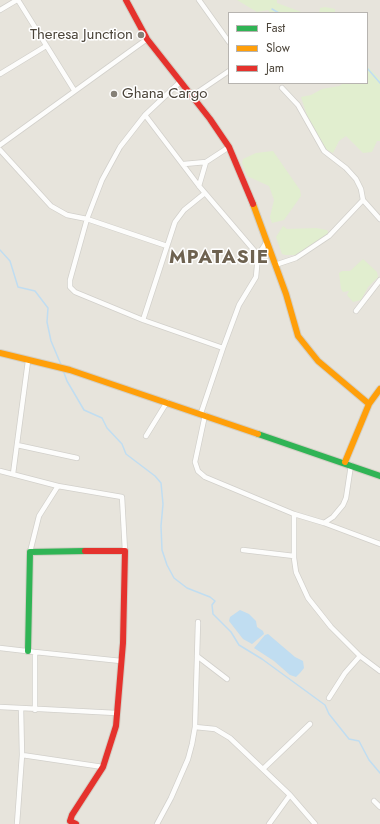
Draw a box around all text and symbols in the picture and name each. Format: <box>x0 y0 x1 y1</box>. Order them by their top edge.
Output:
legend <box>228 12 368 84</box>
text: Fast <box>266 19 285 37</box>
place label: Theresa Junction <box>30 26 133 44</box>
marker: Theresa Junction <box>136 30 146 40</box>
text: Slow <box>266 39 290 57</box>
text: Jam <box>266 59 284 77</box>
place label: Ghana Cargo <box>122 85 207 103</box>
marker: Ghana Cargo <box>109 89 119 99</box>
district label: MPATASIE <box>169 247 269 269</box>

